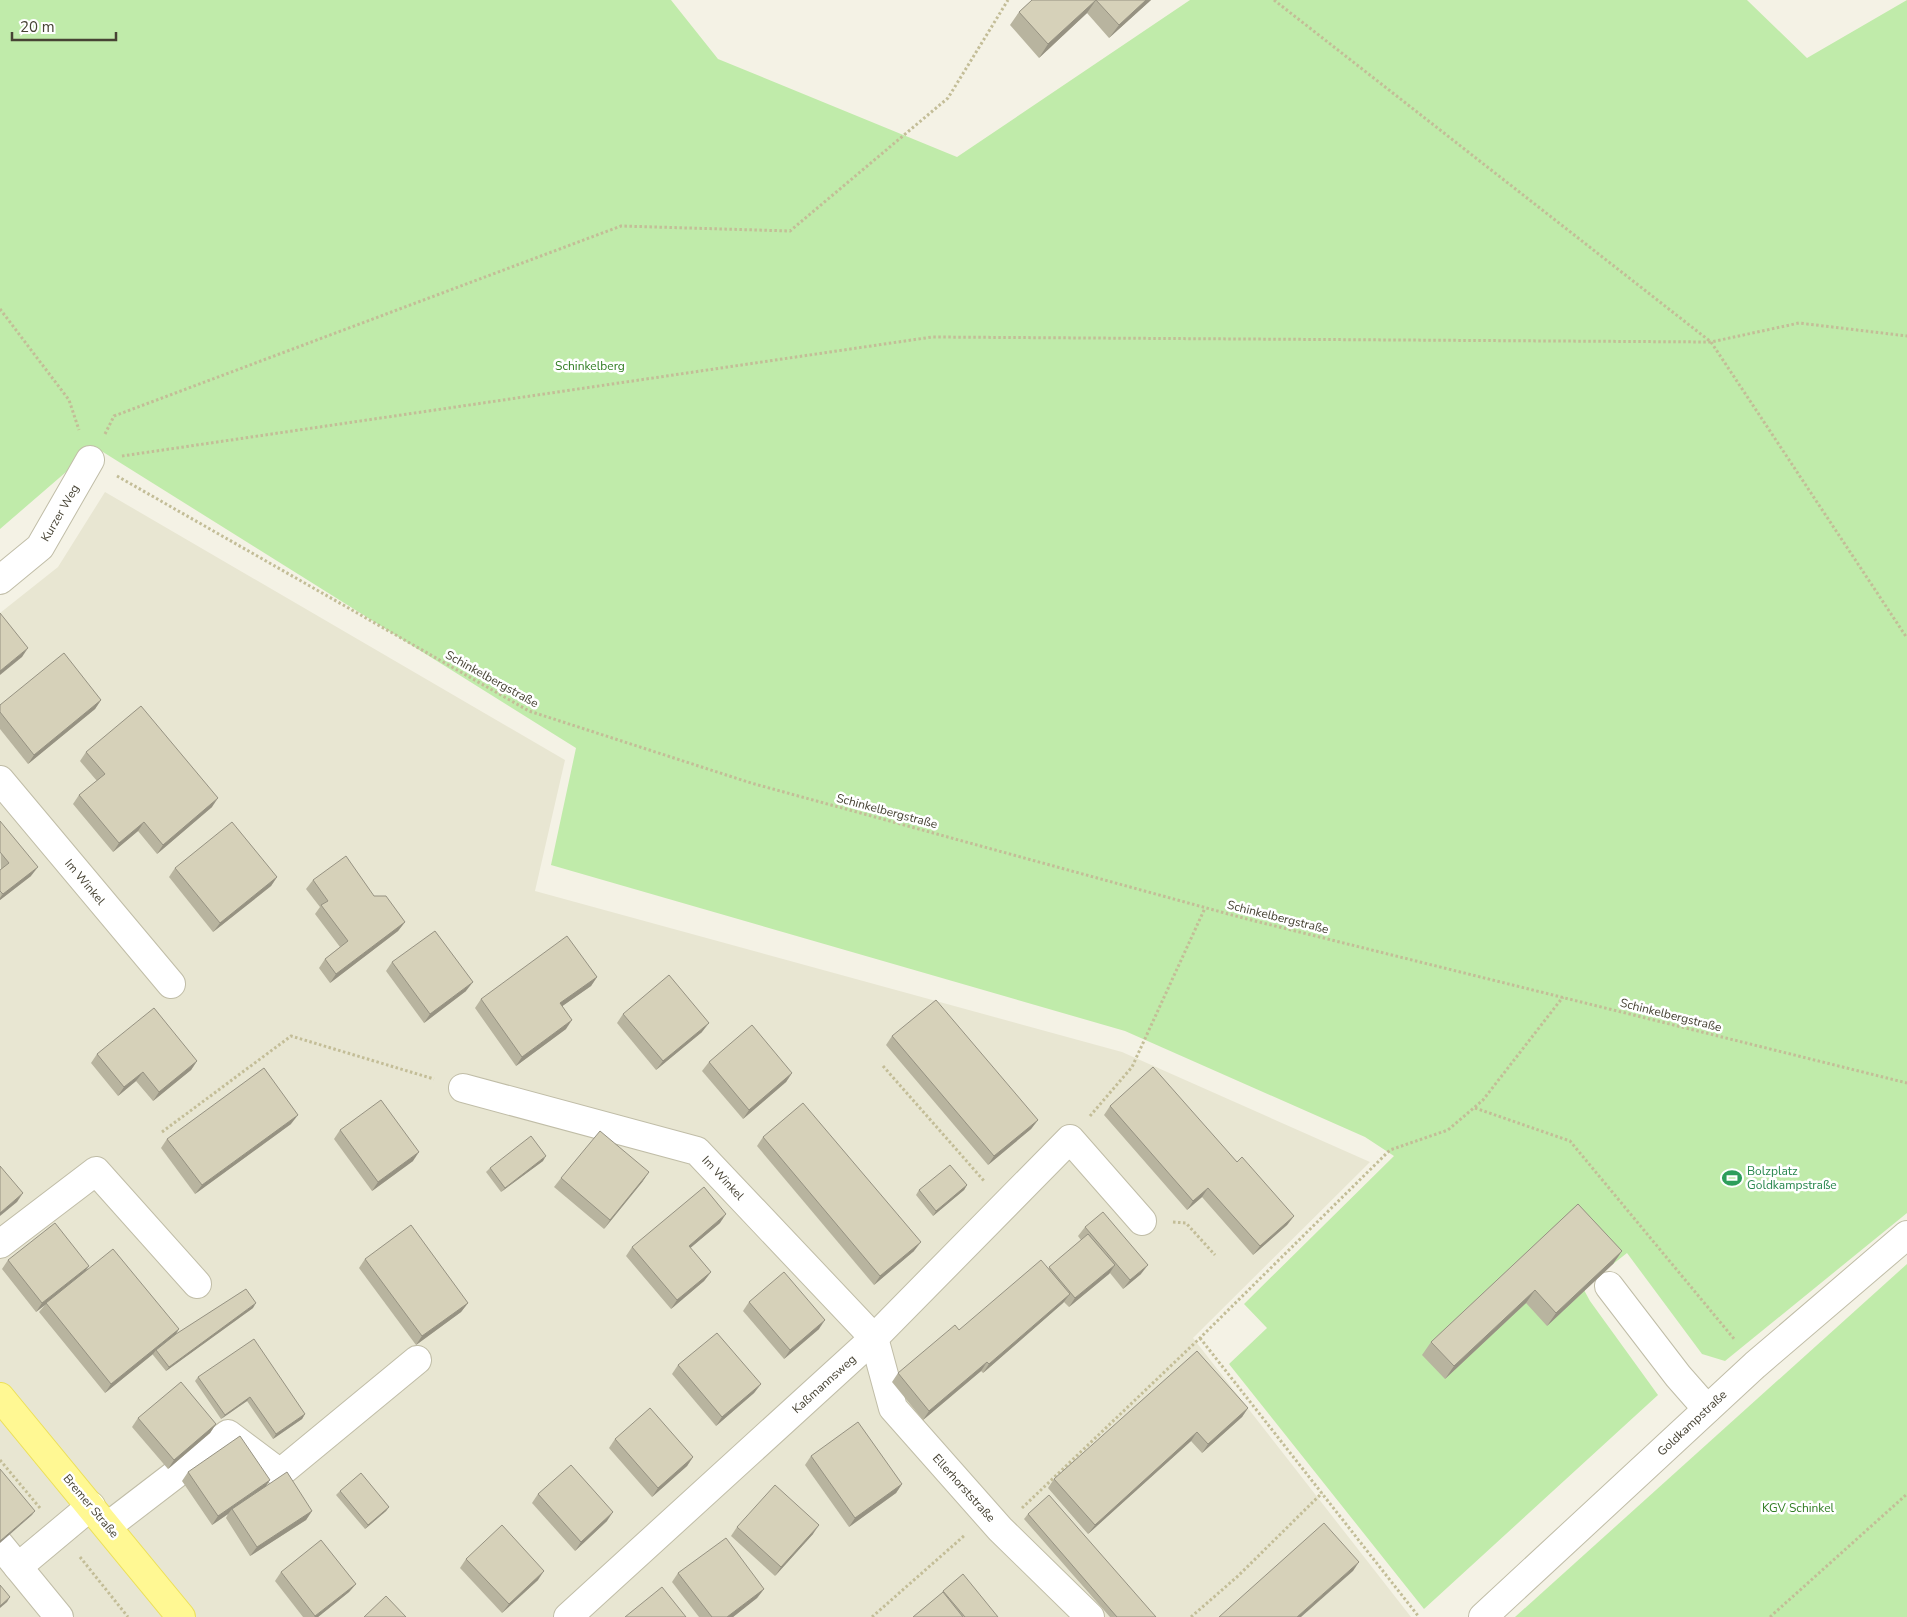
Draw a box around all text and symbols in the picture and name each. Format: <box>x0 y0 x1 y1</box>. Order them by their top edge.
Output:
scale bar <box>12 10 116 42</box>
text: 20 m <box>20 17 55 37</box>
park label: Schinkelberg <box>555 358 625 374</box>
street label: Kurzer Weg <box>37 481 83 545</box>
street label: Schinkelbergstraße <box>443 647 541 711</box>
street label: Schinkelbergstraße <box>835 790 939 832</box>
street label: Im Winkel <box>61 856 109 909</box>
street label: Schinkelbergstraße <box>1226 897 1330 937</box>
street label: Schinkelbergstraße <box>1619 995 1723 1035</box>
street label: Im Winkel <box>698 1152 748 1204</box>
place label: Bolzplatz Goldkampstraße <box>1747 1163 1837 1193</box>
sports icon: Bolzplatz Goldkampstraße <box>1721 1167 1743 1189</box>
street label: Kaßmannsweg <box>789 1351 859 1417</box>
street label: Goldkampstraße <box>1654 1387 1730 1459</box>
street label: Ellerhorststraße <box>929 1450 999 1526</box>
street label: Bremer Straße <box>60 1471 122 1541</box>
park label: KGV Schinkel <box>1762 1500 1835 1516</box>

